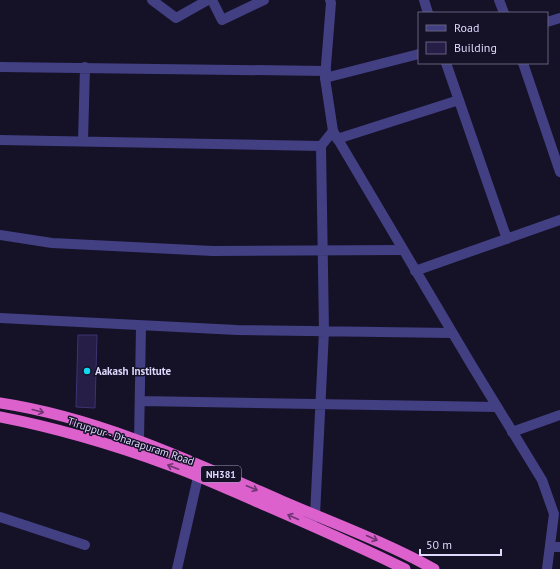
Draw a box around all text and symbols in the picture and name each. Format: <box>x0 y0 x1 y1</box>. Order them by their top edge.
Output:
legend <box>418 12 548 64</box>
text: Road <box>454 20 479 35</box>
text: Building <box>454 40 497 55</box>
place label: Aakash Institute <box>95 364 171 378</box>
marker: Aakash Institute <box>82 366 92 376</box>
one-way arrow <box>31 408 44 415</box>
street label: Tiruppur - Dharapuram Road <box>66 414 196 468</box>
one-way arrow <box>168 462 180 470</box>
road number: NH381 <box>201 466 241 482</box>
one-way arrow <box>246 484 258 492</box>
one-way arrow <box>287 513 299 521</box>
scale bar <box>420 531 501 557</box>
one-way arrow <box>366 535 378 543</box>
text: 50 m <box>426 537 452 552</box>

